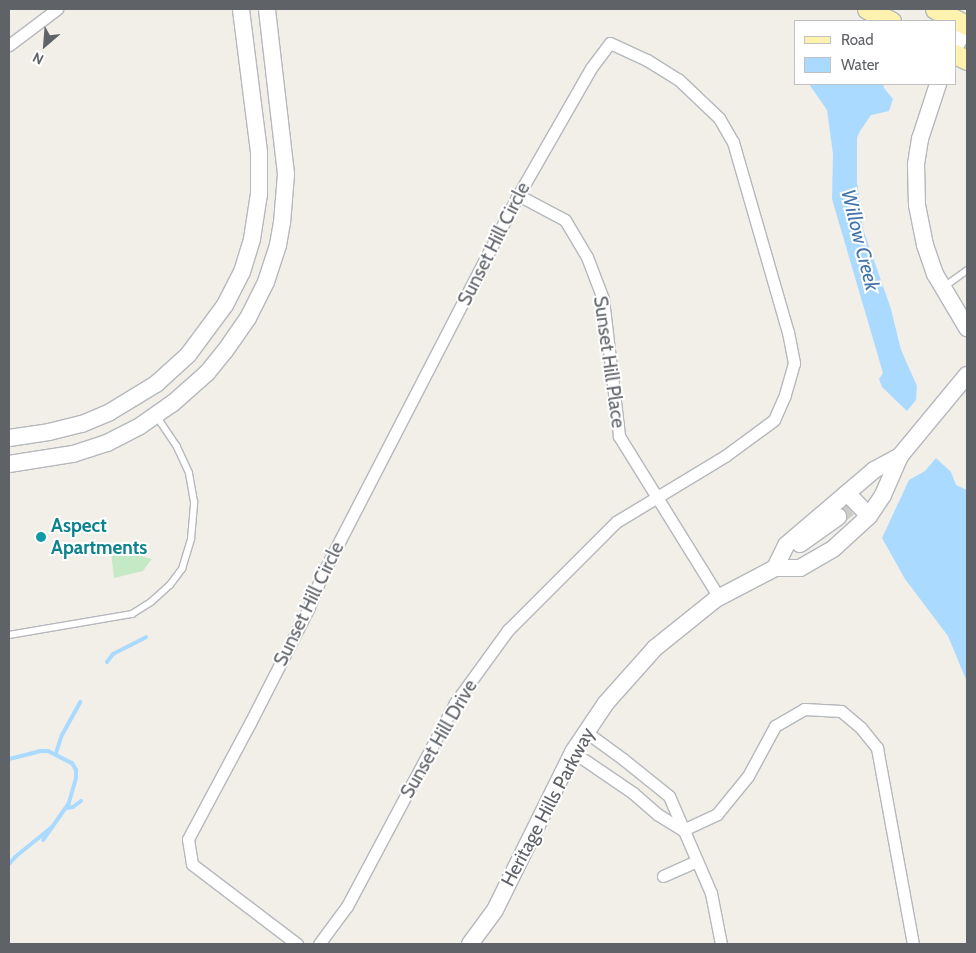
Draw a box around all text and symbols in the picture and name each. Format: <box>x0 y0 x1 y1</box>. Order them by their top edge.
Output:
north arrow <box>20 20 70 70</box>
legend <box>794 20 956 85</box>
text: Road <box>841 31 874 49</box>
text: N <box>30 48 47 69</box>
text: Water <box>841 56 879 74</box>
street label: Sunset Hill Circle <box>453 179 535 309</box>
water label: Willow Creek <box>836 187 884 293</box>
street label: Sunset Hill Place <box>588 295 630 429</box>
place label: Aspect Apartments <box>51 515 147 559</box>
marker: Aspect Apartments <box>35 531 47 543</box>
street label: Sunset Hill Circle <box>269 538 349 670</box>
street label: Sunset Hill Drive <box>396 676 482 802</box>
street label: Heritage Hills Parkway <box>496 724 600 890</box>

